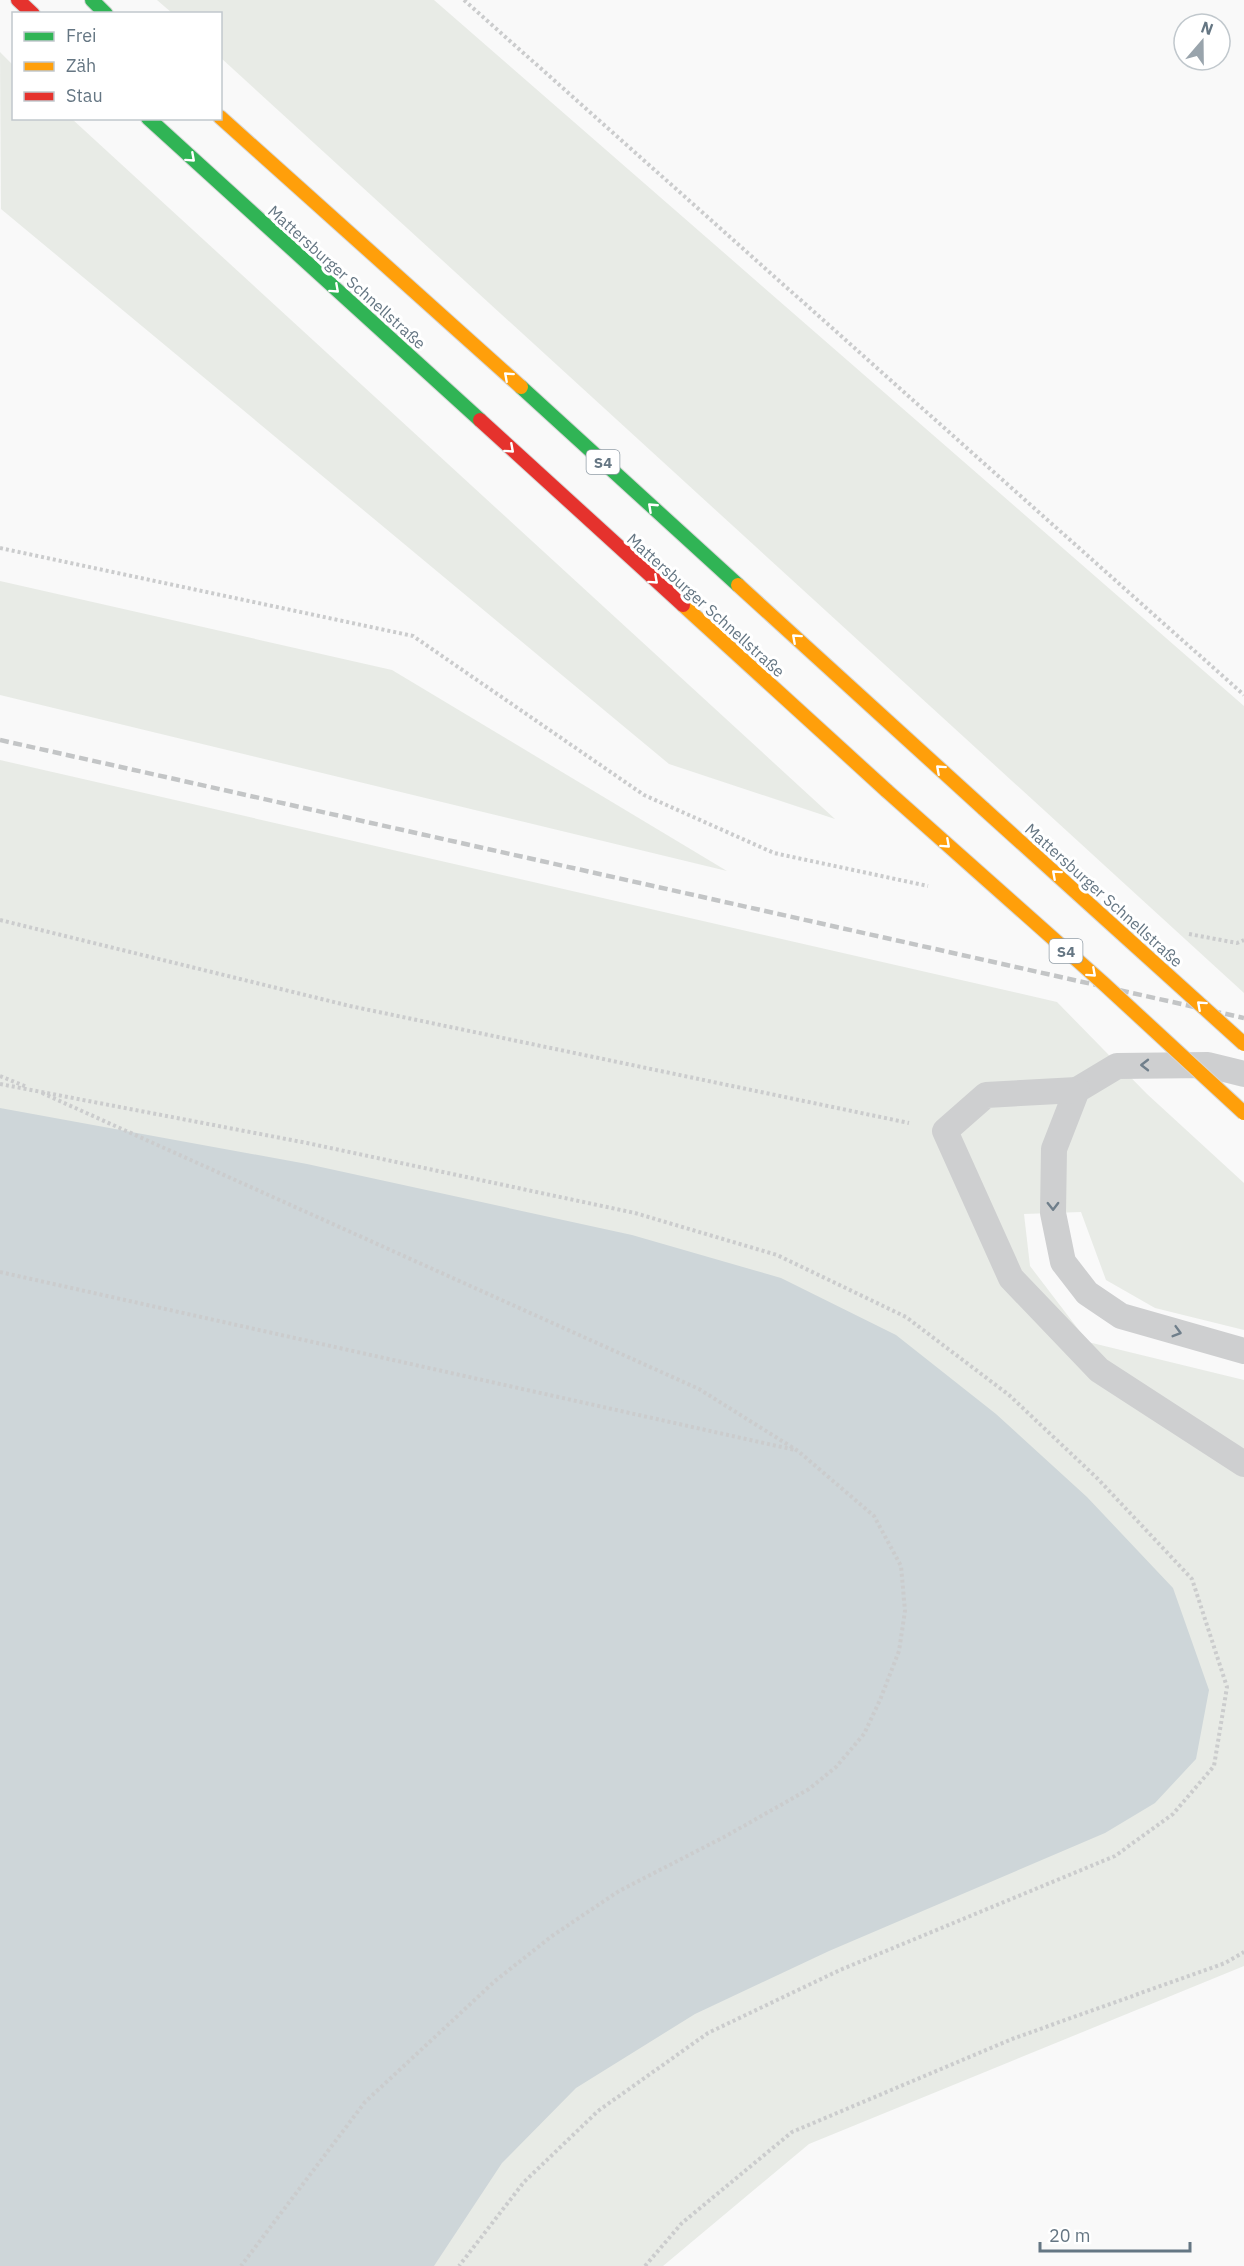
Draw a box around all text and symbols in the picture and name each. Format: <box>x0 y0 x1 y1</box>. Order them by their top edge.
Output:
legend <box>12 12 222 120</box>
north arrow <box>1172 12 1232 72</box>
text: N <box>1198 17 1216 39</box>
text: Frei <box>66 24 97 47</box>
text: Zäh <box>66 54 96 77</box>
text: Stau <box>66 84 103 107</box>
one-way arrow <box>184 151 195 162</box>
street label: Mattersburger Schnellstraße <box>264 201 430 353</box>
one-way arrow <box>329 282 339 293</box>
one-way arrow <box>504 372 515 383</box>
one-way arrow <box>504 442 514 453</box>
road number: S4 <box>586 450 620 474</box>
one-way arrow <box>648 503 659 514</box>
street label: Mattersburger Schnellstraße <box>623 529 789 681</box>
one-way arrow <box>648 573 658 584</box>
one-way arrow <box>792 634 803 645</box>
one-way arrow <box>937 765 947 776</box>
street label: Mattersburger Schnellstraße <box>1021 819 1187 971</box>
one-way arrow <box>939 837 950 848</box>
one-way arrow <box>1053 870 1063 881</box>
road number: S4 <box>1050 939 1082 963</box>
one-way arrow <box>1085 966 1096 977</box>
one-way arrow <box>1197 1001 1208 1012</box>
one-way arrow <box>1140 1059 1149 1072</box>
one-way arrow <box>1047 1202 1059 1211</box>
one-way arrow <box>1171 1325 1182 1337</box>
scale bar <box>1040 2215 1190 2253</box>
text: 20 m <box>1049 2224 1091 2247</box>

